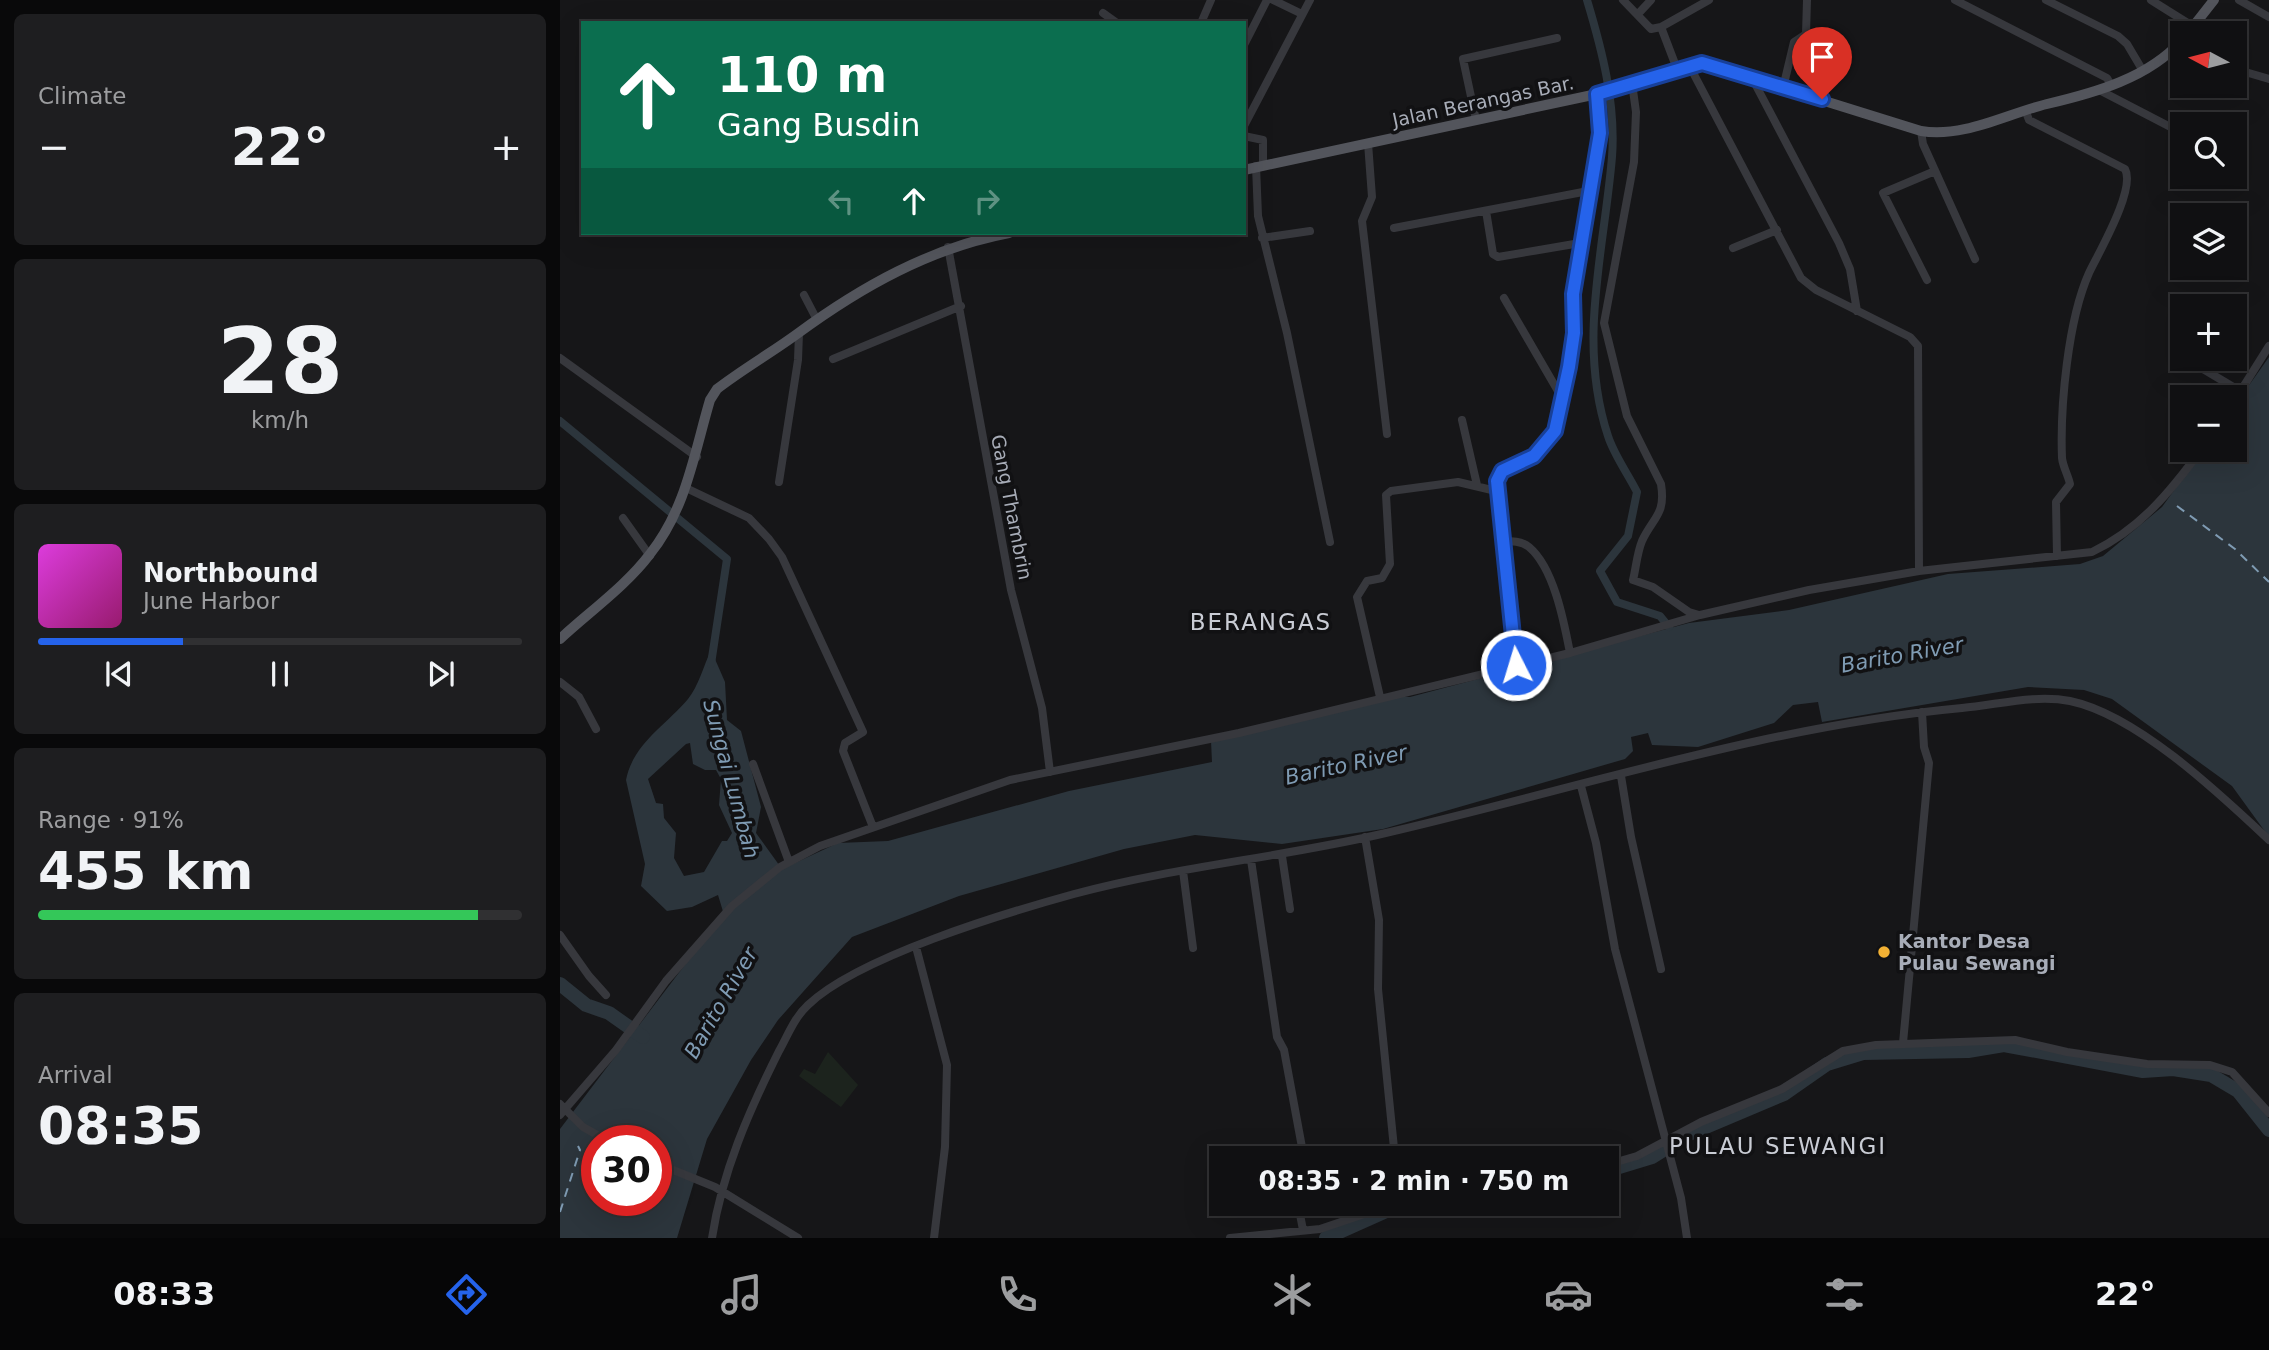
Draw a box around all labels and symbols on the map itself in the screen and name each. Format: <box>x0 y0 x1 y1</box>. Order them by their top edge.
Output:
north arrow <box>2170 21 2247 98</box>
pin <box>1792 27 1852 99</box>
street label: Jalan Berangas Bar. <box>1389 71 1576 131</box>
street label: Gang Thambrin <box>987 432 1037 582</box>
district label: BERANGAS <box>1190 609 1332 635</box>
position arrow <box>1479 628 1553 702</box>
water label: Barito River <box>1839 632 1966 678</box>
water label: Sungai Lumbah <box>698 697 764 861</box>
water label: Barito River <box>1283 740 1410 790</box>
place label: Kantor Desa Pulau Sewangi <box>1898 930 2056 974</box>
water label: Barito River <box>680 942 763 1063</box>
marker: Kantor Desa Pulau Sewangi <box>1876 944 1892 960</box>
speed limit sign: 30 <box>581 1125 672 1216</box>
district label: PULAU SEWANGI <box>1669 1133 1887 1159</box>

